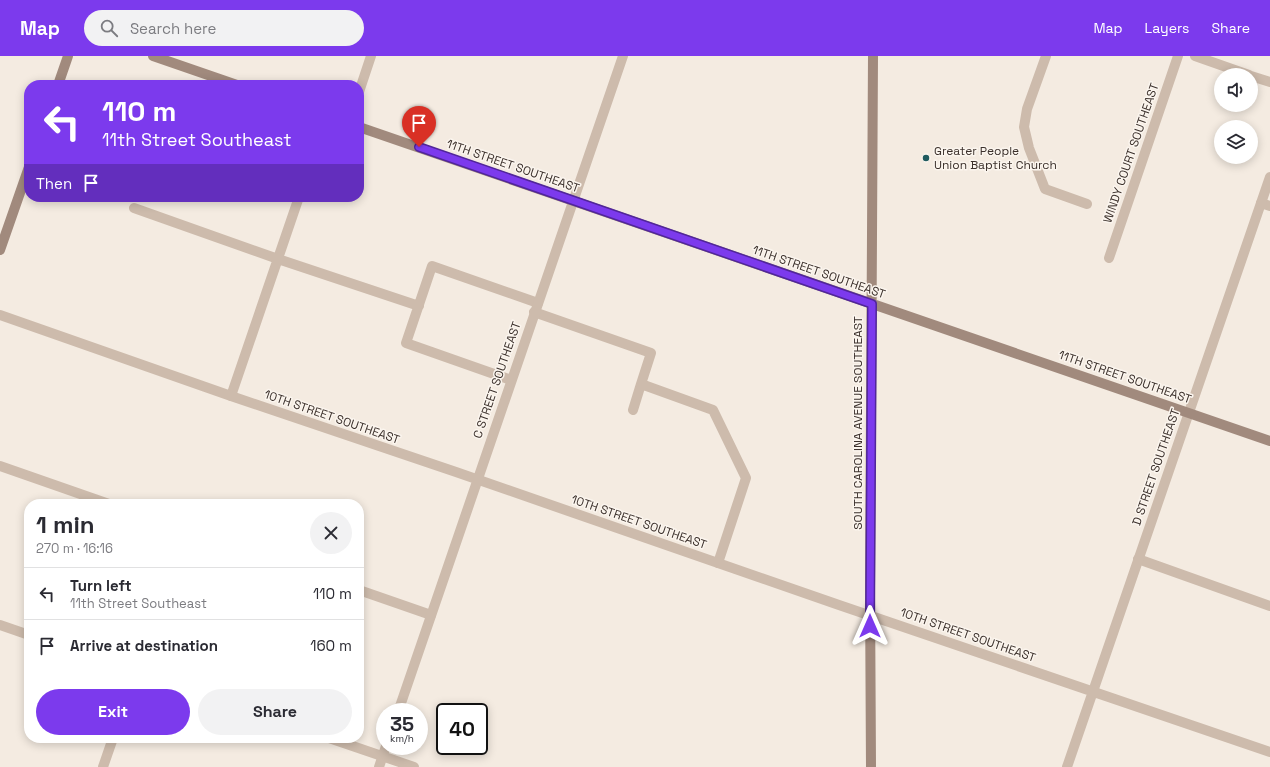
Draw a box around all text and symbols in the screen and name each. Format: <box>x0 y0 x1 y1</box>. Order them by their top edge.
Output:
search box <box>84 10 364 46</box>
text: Map <box>20 16 60 41</box>
icon: search <box>98 17 120 39</box>
text: Search here <box>130 19 216 38</box>
text: Map <box>1093 19 1123 37</box>
text: Layers <box>1145 19 1189 37</box>
text: Share <box>1211 19 1250 37</box>
map controls <box>1214 68 1258 164</box>
button: sound <box>1214 68 1258 112</box>
street label: WINDY COURT SOUTHEAST <box>1100 81 1162 225</box>
text: 110 m <box>102 93 176 129</box>
icon: left <box>36 96 88 148</box>
pin <box>402 106 436 147</box>
icon: arrive <box>408 112 430 134</box>
button: layers <box>1214 120 1258 164</box>
text: 11th Street Southeast <box>102 128 292 151</box>
street label: 11TH STREET SOUTHEAST <box>444 136 582 196</box>
place label: Greater People Union Baptist Church <box>934 143 1057 173</box>
marker: Greater People Union Baptist Church <box>921 153 931 163</box>
icon: arrive <box>80 172 102 194</box>
text: Then <box>36 174 72 193</box>
street label: 11TH STREET SOUTHEAST <box>750 242 888 302</box>
street label: SOUTH CAROLINA AVENUE SOUTHEAST <box>850 316 866 530</box>
street label: C STREET SOUTHEAST <box>470 320 524 440</box>
street label: 11TH STREET SOUTHEAST <box>1056 347 1194 407</box>
street label: 10TH STREET SOUTHEAST <box>262 386 402 448</box>
street label: D STREET SOUTHEAST <box>1128 406 1184 528</box>
street label: 10TH STREET SOUTHEAST <box>569 491 709 553</box>
text: 1 min <box>36 509 95 540</box>
button: close <box>310 512 352 554</box>
text: 270 m · 16:16 <box>36 540 113 557</box>
text: Turn left <box>70 576 132 595</box>
icon: left <box>36 583 58 605</box>
text: 110 m <box>313 584 352 603</box>
text: 11th Street Southeast <box>70 595 207 612</box>
street label: 10TH STREET SOUTHEAST <box>898 604 1038 666</box>
position arrow <box>849 605 891 647</box>
icon: arrive <box>36 635 58 657</box>
text: Arrive at destination <box>70 636 218 655</box>
text: 160 m <box>310 636 352 655</box>
button: Exit <box>36 689 190 735</box>
button: Share <box>198 689 352 735</box>
speed limit sign: 40 <box>436 703 488 755</box>
text: 35 <box>390 711 414 737</box>
text: km/h <box>390 732 414 745</box>

